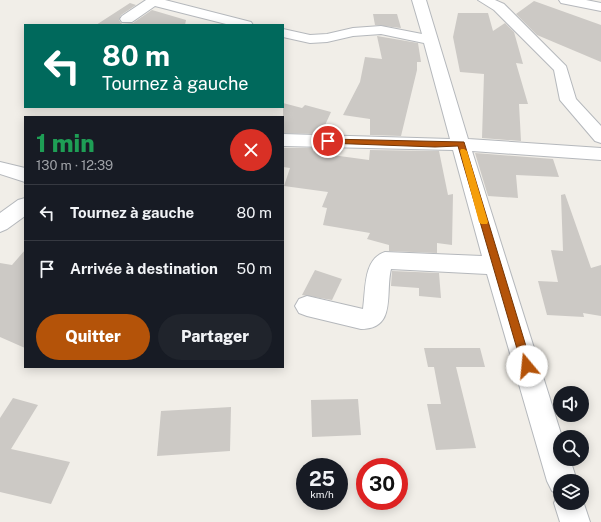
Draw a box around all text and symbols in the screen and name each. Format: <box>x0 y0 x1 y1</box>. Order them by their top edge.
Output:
text: 80 m <box>102 39 170 72</box>
icon: left <box>36 40 88 92</box>
text: Tournez à gauche <box>102 73 249 94</box>
pin <box>311 124 345 158</box>
text: 1 min <box>36 129 95 157</box>
button: close <box>230 129 272 171</box>
icon: arrive <box>317 130 339 152</box>
text: 130 m · 12:39 <box>36 158 113 173</box>
icon: left <box>36 202 58 224</box>
text: Tournez à gauche <box>70 204 194 221</box>
text: 80 m <box>237 204 272 221</box>
icon: arrive <box>36 258 58 280</box>
text: Arrivée à destination <box>70 260 218 277</box>
text: 50 m <box>237 260 272 277</box>
button: Quitter <box>36 314 150 360</box>
button: Partager <box>158 314 272 360</box>
position arrow <box>506 345 548 387</box>
map controls <box>553 386 589 510</box>
button: sound <box>553 386 589 422</box>
button: search <box>553 430 589 466</box>
speed limit sign: 30 <box>356 458 408 510</box>
text: 25 <box>309 467 335 491</box>
button: layers <box>553 474 589 510</box>
text: km/h <box>310 488 334 500</box>

